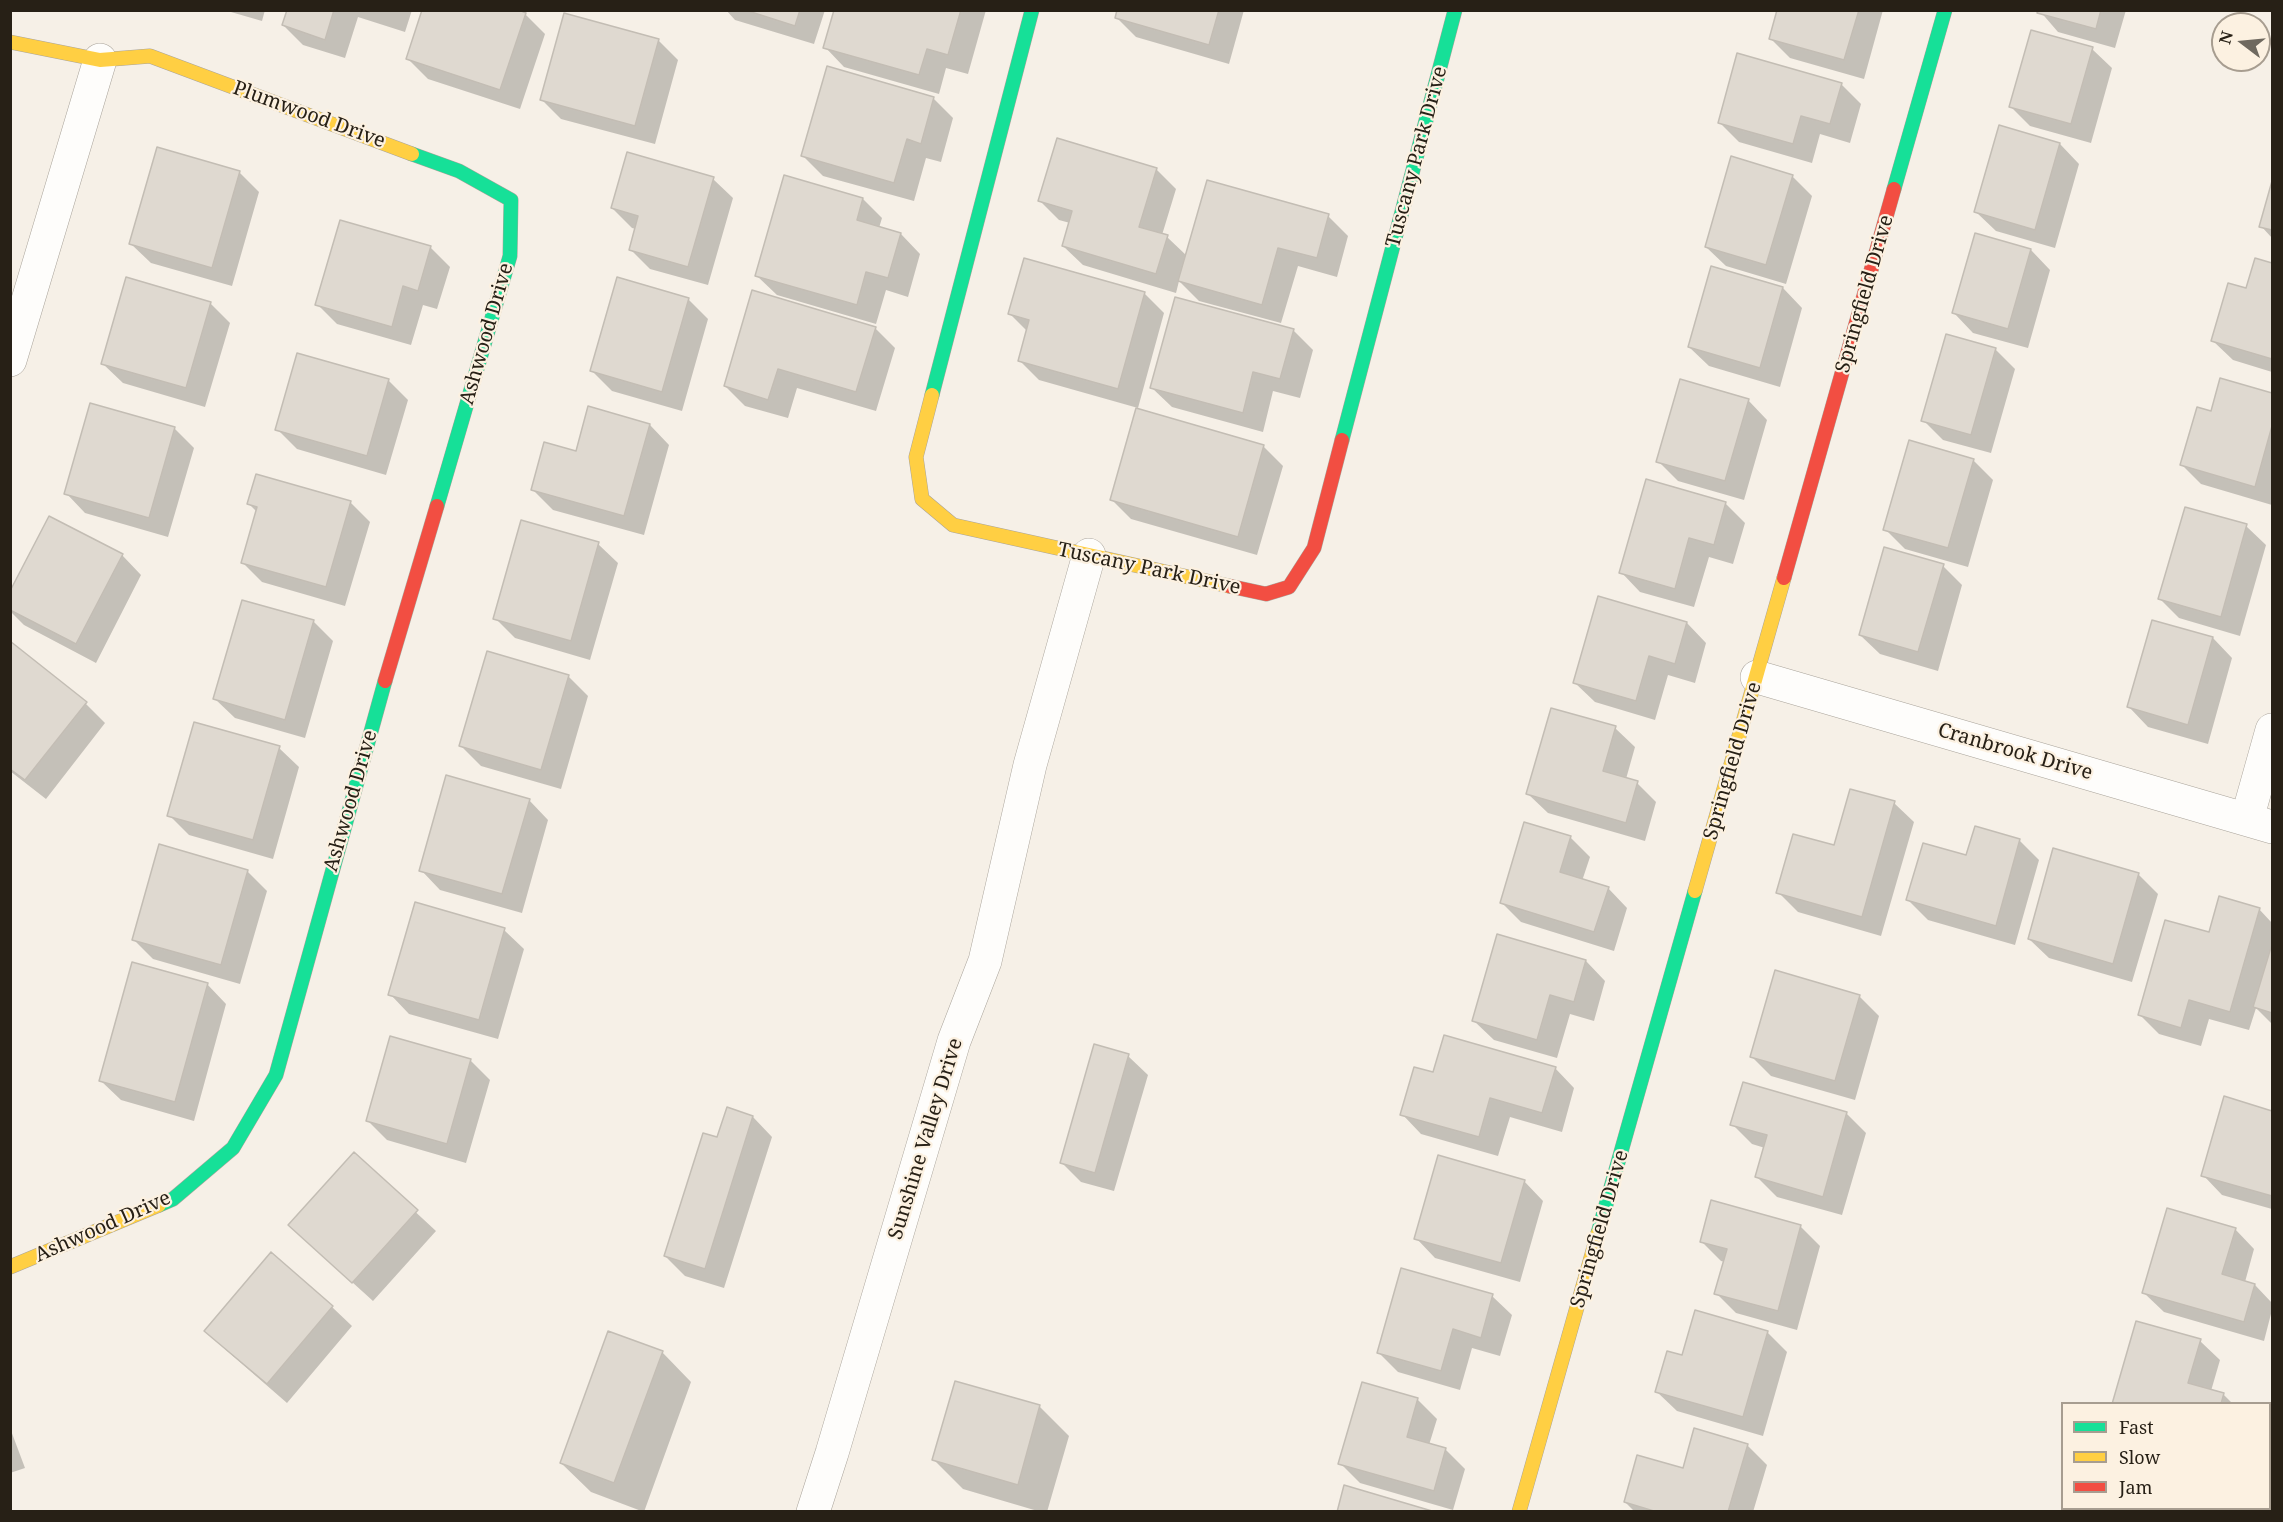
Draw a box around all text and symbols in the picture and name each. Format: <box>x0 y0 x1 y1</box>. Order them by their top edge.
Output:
north arrow <box>2211 12 2271 72</box>
text: N <box>2213 29 2238 47</box>
street label: Tuscany Park Drive <box>1381 64 1453 250</box>
street label: Plumwood Drive <box>230 76 388 154</box>
street label: Springfield Drive <box>1831 212 1899 376</box>
street label: Ashwood Drive <box>455 260 519 408</box>
street label: Tuscany Park Drive <box>1055 538 1243 600</box>
street label: Springfield Drive <box>1699 679 1767 843</box>
street label: Cranbrook Drive <box>1935 718 2095 786</box>
street label: Ashwood Drive <box>319 727 383 875</box>
street label: Sunshine Valley Drive <box>884 1035 968 1243</box>
street label: Springfield Drive <box>1566 1147 1634 1311</box>
street label: Ashwood Drive <box>31 1186 175 1268</box>
legend <box>2061 1402 2271 1510</box>
text: Fast <box>2119 1415 2154 1439</box>
text: Slow <box>2119 1445 2160 1469</box>
text: Jam <box>2119 1475 2153 1499</box>

